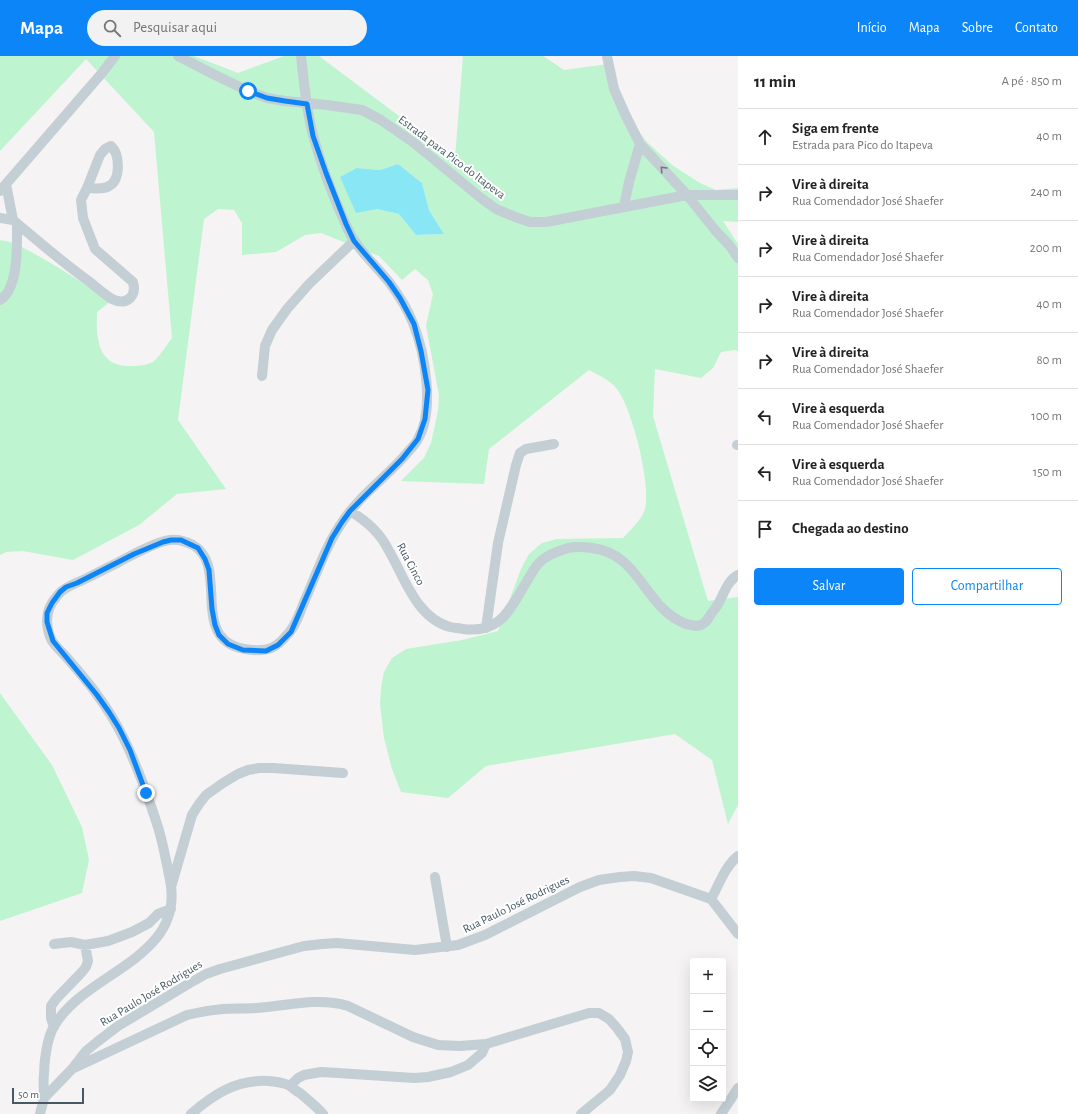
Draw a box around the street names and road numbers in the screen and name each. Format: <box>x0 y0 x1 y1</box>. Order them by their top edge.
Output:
street label: Estrada para Pico do Itapeva <box>396 113 508 201</box>
street label: Rua Cinco <box>395 541 427 587</box>
street label: Rua Paulo José Rodrigues <box>461 873 571 935</box>
street label: Rua Paulo José Rodrigues <box>98 958 204 1028</box>

